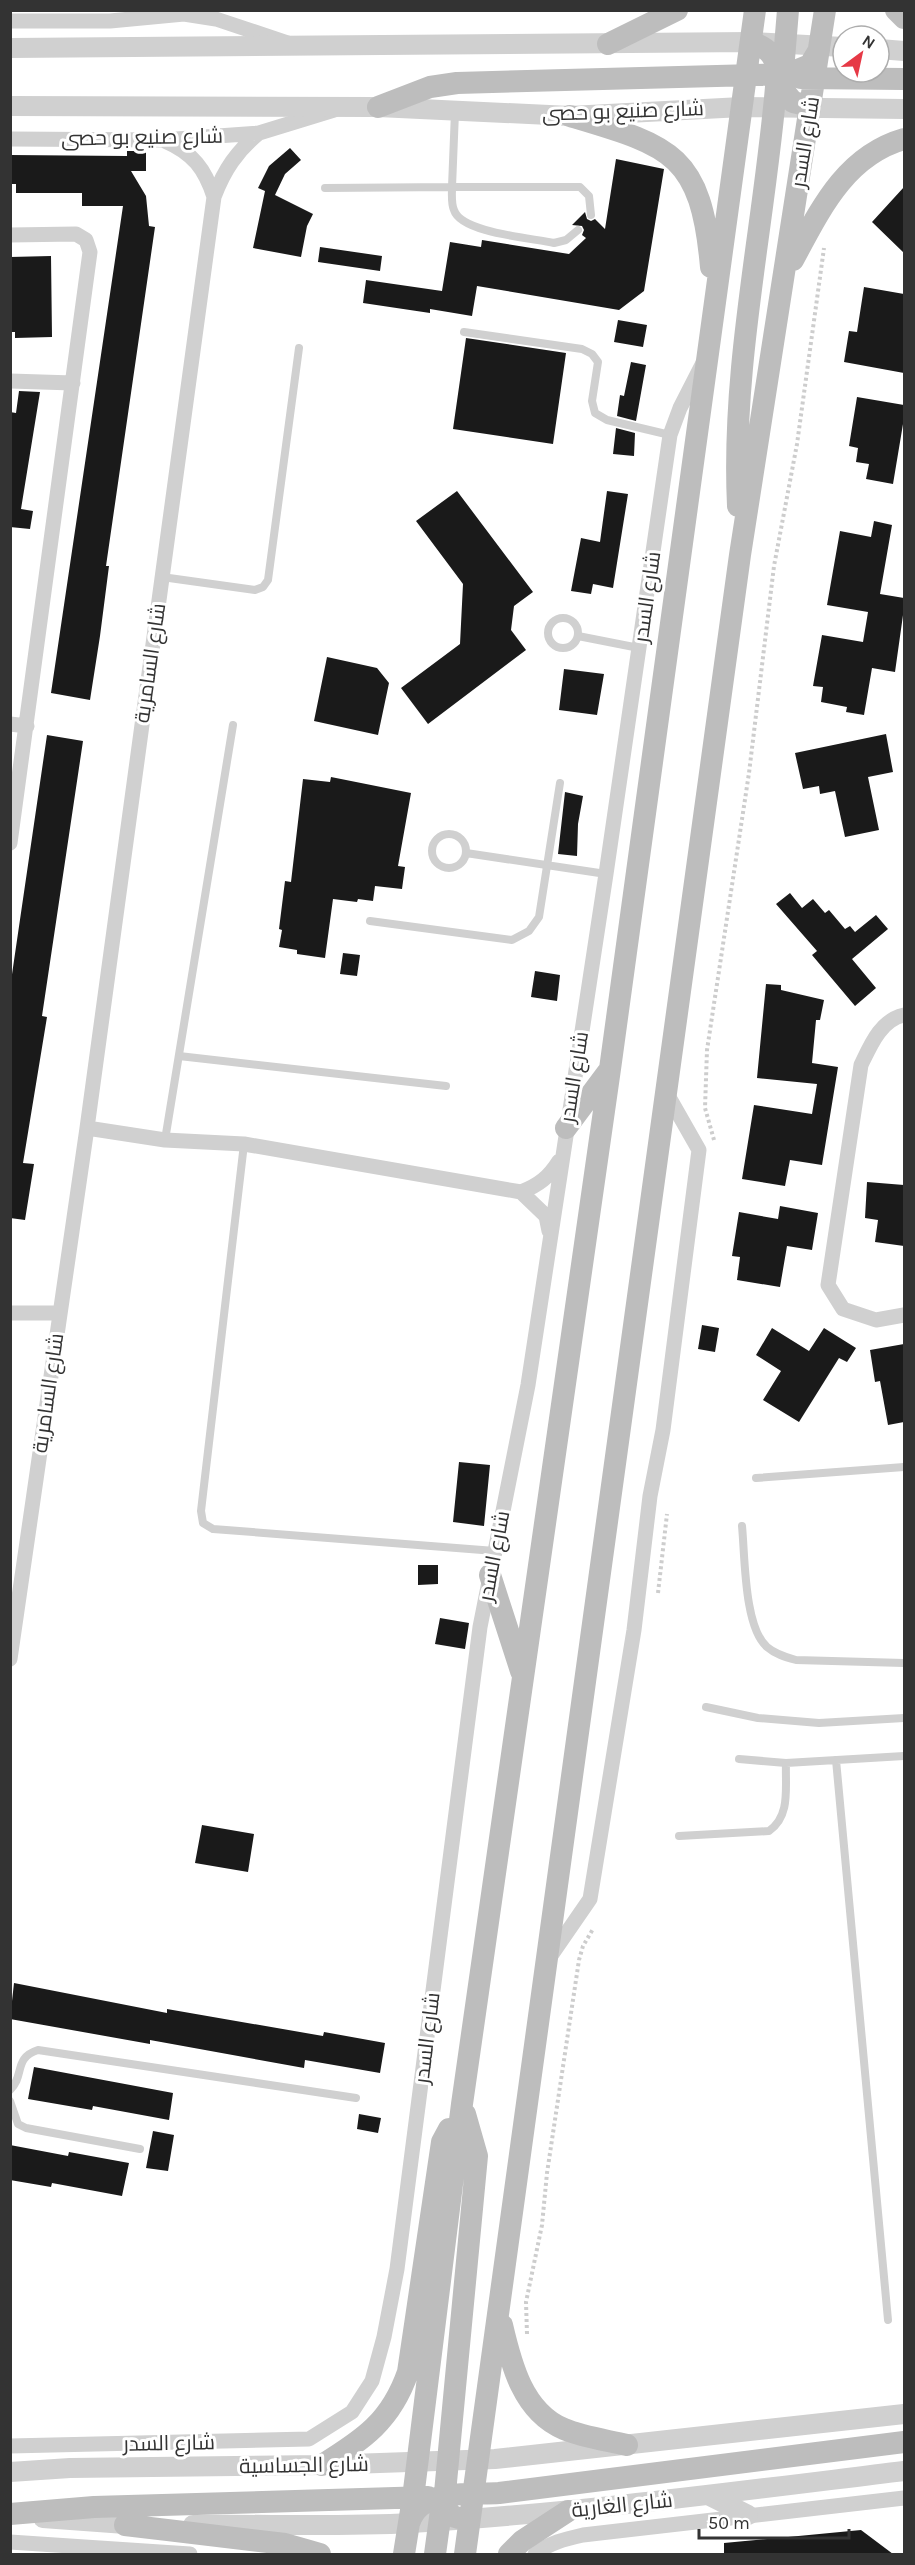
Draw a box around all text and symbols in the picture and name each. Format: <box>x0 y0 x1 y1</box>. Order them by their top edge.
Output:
north arrow <box>831 24 891 84</box>
text: N <box>859 31 879 53</box>
street label: شارع السدر <box>786 95 826 191</box>
street label: شارع صنيع بو حصى <box>542 96 704 128</box>
street label: شارع صنيع بو حصى <box>61 124 223 152</box>
street label: شارع السدر <box>629 550 667 645</box>
street label: شارع السامرية <box>130 602 172 725</box>
street label: شارع السدر <box>555 1030 595 1126</box>
street label: شارع السامرية <box>28 1332 70 1455</box>
street label: شارع السدر <box>473 1509 517 1605</box>
street label: شارع السدر <box>409 1991 446 2086</box>
street label: شارع السدر <box>122 2430 215 2458</box>
street label: شارع الجساسية <box>239 2452 369 2480</box>
street label: شارع الغارية <box>570 2488 674 2524</box>
scale bar <box>699 2502 849 2540</box>
text: 50 m <box>708 2512 750 2534</box>

